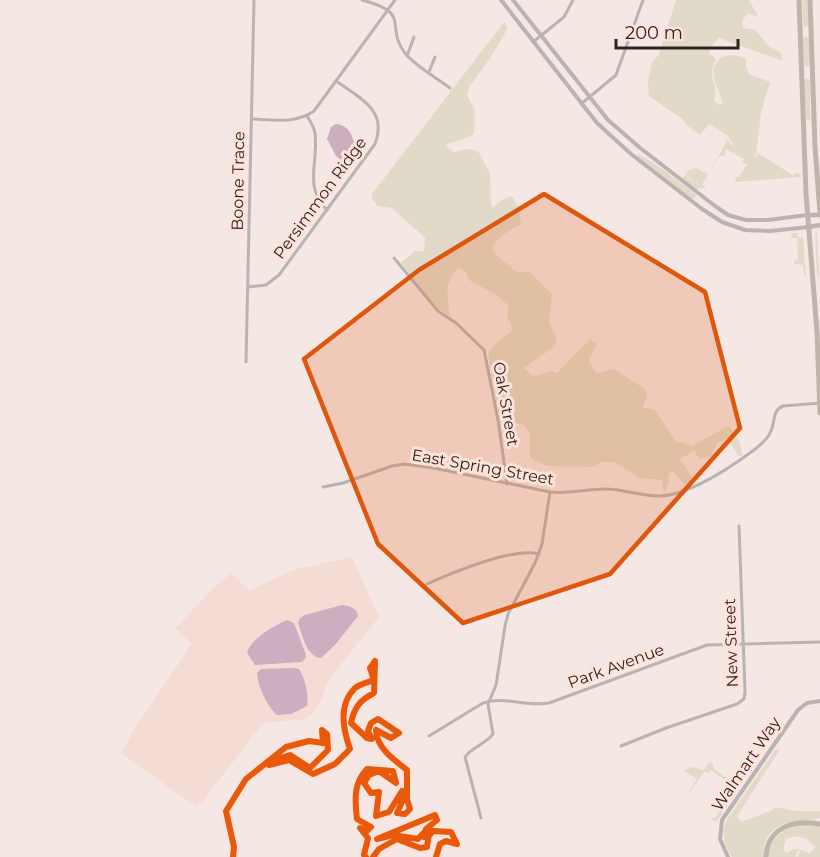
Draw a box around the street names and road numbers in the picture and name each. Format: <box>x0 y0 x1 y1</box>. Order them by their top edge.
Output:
street label: Boone Trace <box>228 131 248 231</box>
street label: Persimmon Ridge <box>269 133 371 263</box>
street label: Oak Street <box>489 360 523 448</box>
street label: East Spring Street <box>410 445 556 489</box>
street label: New Street <box>720 598 742 688</box>
street label: Park Avenue <box>565 640 667 692</box>
street label: Walmart Way <box>708 713 785 815</box>

